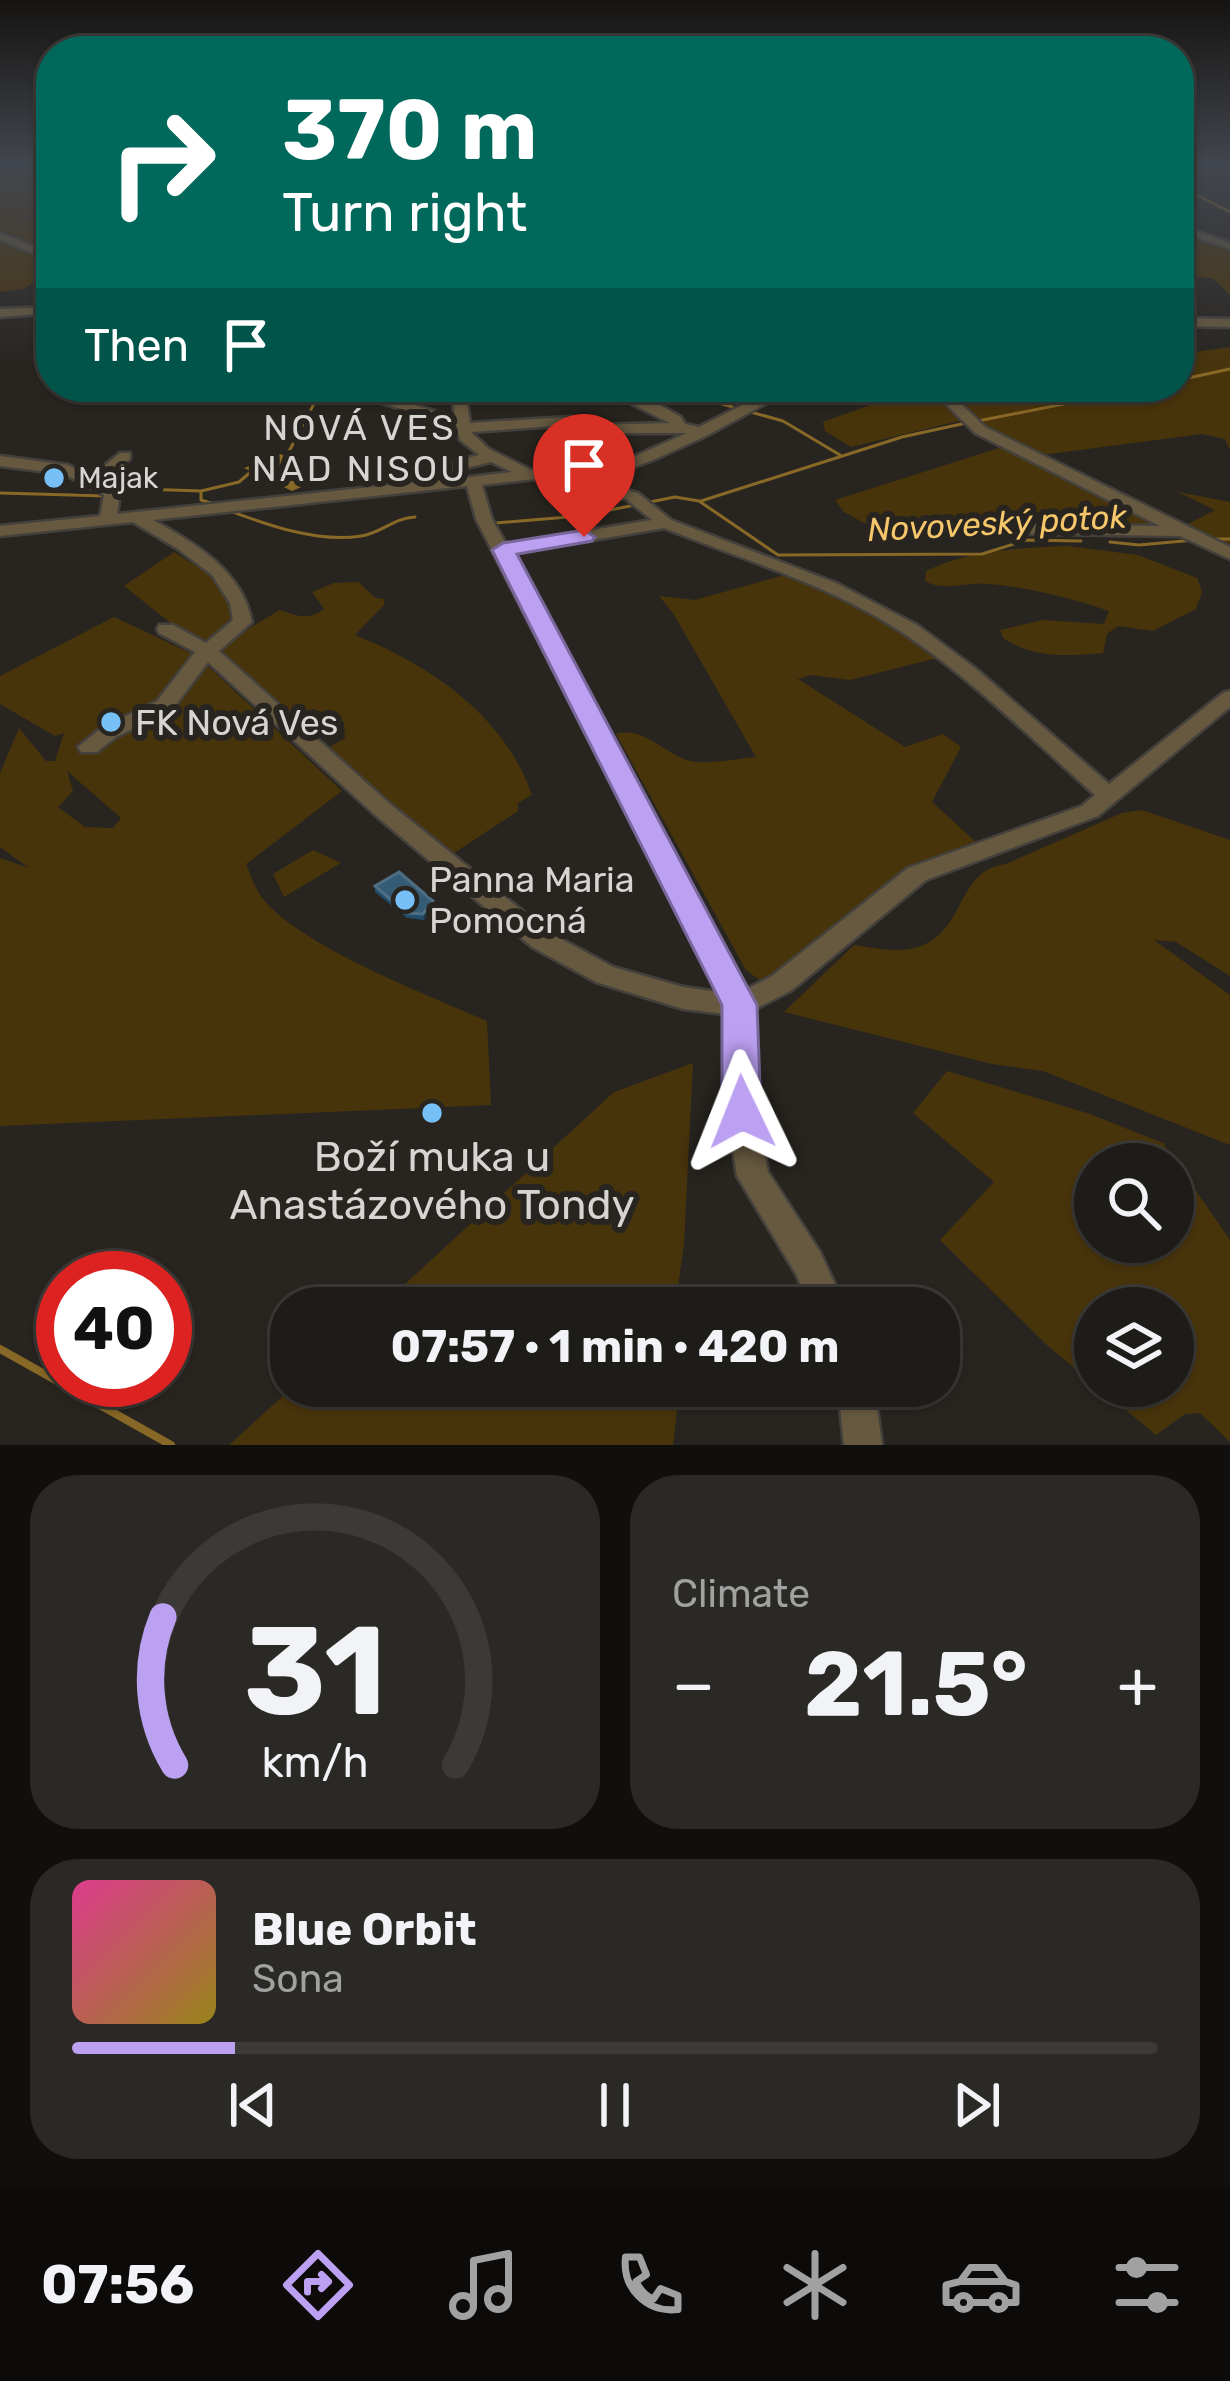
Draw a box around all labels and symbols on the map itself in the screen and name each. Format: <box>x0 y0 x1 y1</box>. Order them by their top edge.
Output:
district label: NOVÁ VES NAD NISOU <box>252 406 468 490</box>
pin <box>533 414 635 537</box>
place label: Majak <box>78 460 159 496</box>
marker: Majak <box>41 465 67 491</box>
water label: Novoveský potok <box>866 497 1129 549</box>
place label: FK Nová Ves <box>135 701 338 744</box>
marker: FK Nová Ves <box>98 709 124 735</box>
place label: Panna Maria Pomocná <box>429 858 635 942</box>
marker: Panna Maria Pomocná <box>392 887 418 913</box>
position arrow <box>679 1049 805 1175</box>
marker: Boží muka u Anastázového Tondy <box>419 1100 445 1126</box>
place label: Boží muka u Anastázového Tondy <box>229 1132 635 1230</box>
speed limit sign: 40 <box>36 1251 192 1407</box>

